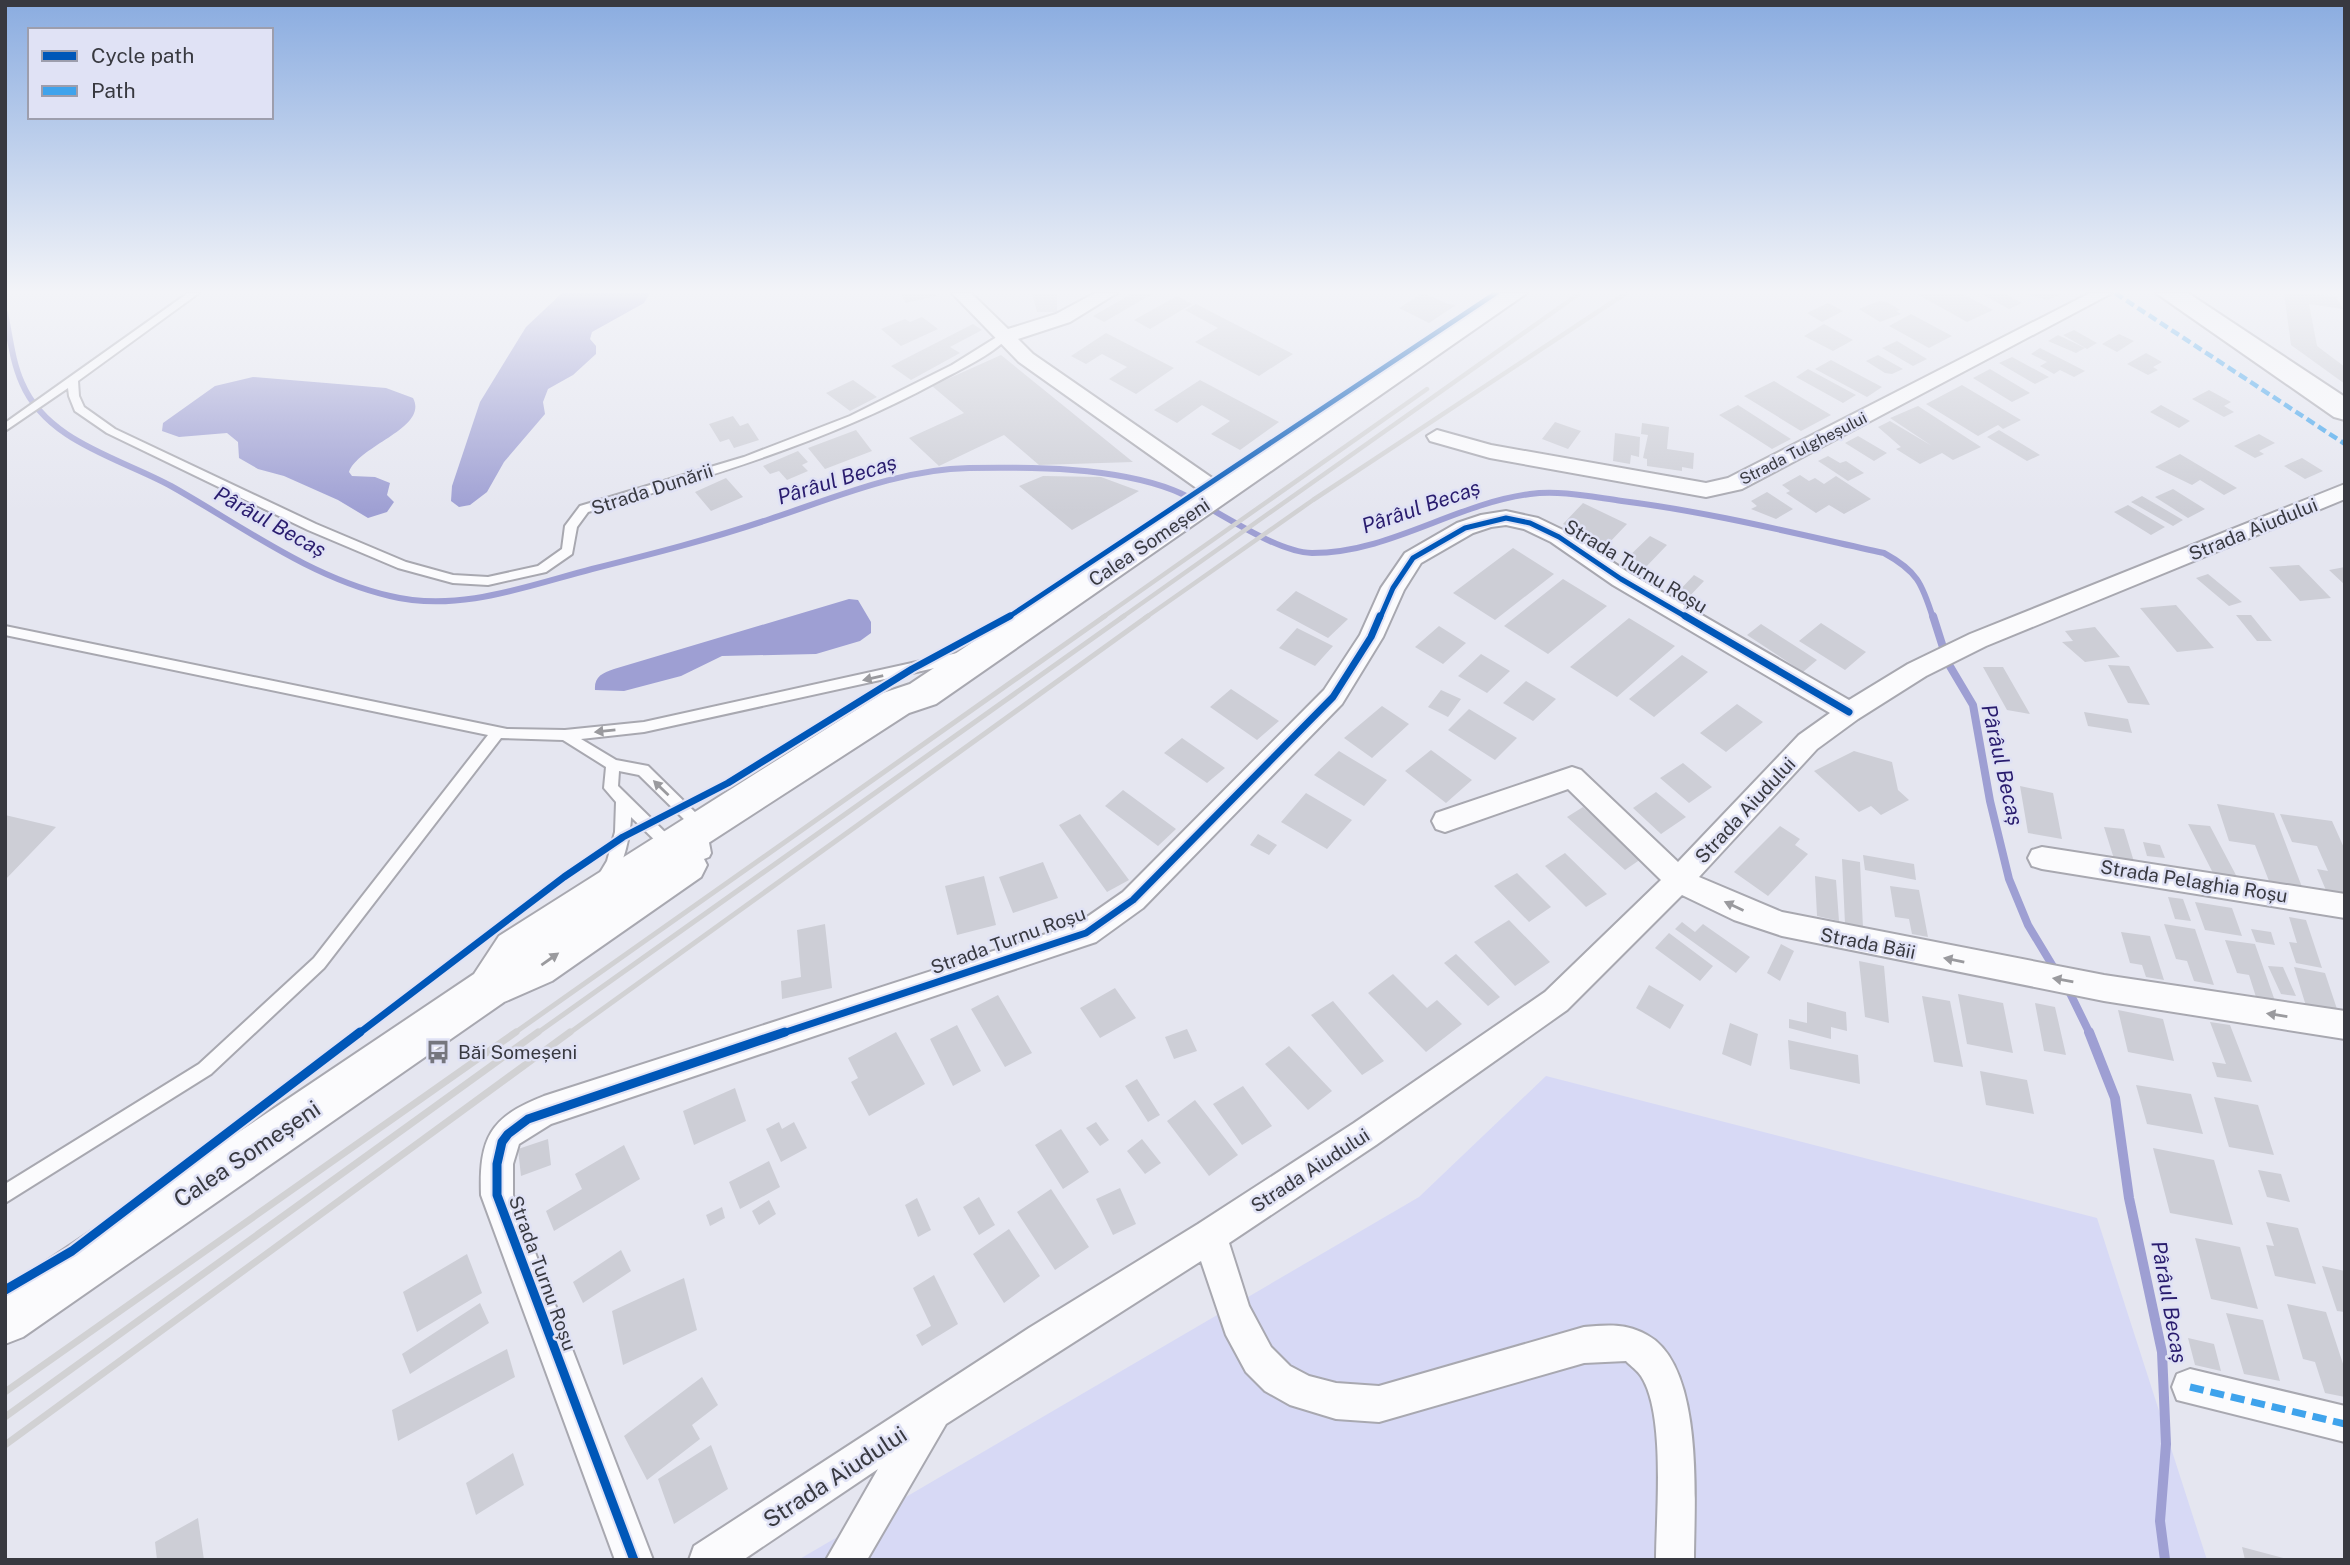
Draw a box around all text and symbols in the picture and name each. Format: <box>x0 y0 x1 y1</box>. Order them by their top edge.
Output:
legend <box>28 28 273 119</box>
text: Cycle path <box>91 43 194 68</box>
text: Path <box>91 78 136 103</box>
street label: Strada Tulgheșului <box>1736 408 1870 489</box>
water label: Pârâul Becaș <box>774 449 900 510</box>
street label: Strada Dunării <box>588 459 716 519</box>
water label: Pârâul Becaș <box>1358 475 1483 538</box>
water label: Pârâul Becaș <box>210 481 330 562</box>
street label: Calea Someșeni <box>1084 493 1214 591</box>
street label: Strada Aiudului <box>2185 493 2321 565</box>
street label: Strada Turnu Roșu <box>1560 515 1712 617</box>
one-way arrow <box>862 673 884 684</box>
water label: Pârâul Becaș <box>1976 702 2029 828</box>
one-way arrow <box>593 726 615 737</box>
street label: Strada Aiudului <box>1690 752 1800 868</box>
one-way arrow <box>653 780 670 796</box>
street label: Strada Pelaghia Roșu <box>2099 855 2289 907</box>
one-way arrow <box>1724 901 1744 912</box>
street label: Strada Turnu Roșu <box>928 902 1088 978</box>
street label: Strada Băii <box>1818 923 1918 963</box>
one-way arrow <box>541 953 560 966</box>
one-way arrow <box>1943 954 1965 965</box>
one-way arrow <box>2052 974 2074 985</box>
one-way arrow <box>2266 1009 2288 1020</box>
bus stop icon: Băi Someșeni <box>424 1038 452 1066</box>
place label: Băi Someșeni <box>458 1041 577 1063</box>
street label: Calea Someșeni <box>168 1095 325 1213</box>
street label: Strada Aiudului <box>1247 1124 1373 1216</box>
street label: Strada Turnu Roșu <box>505 1193 581 1353</box>
water label: Pârâul Becaș <box>2146 1239 2193 1365</box>
street label: Strada Aiudului <box>758 1420 912 1533</box>

